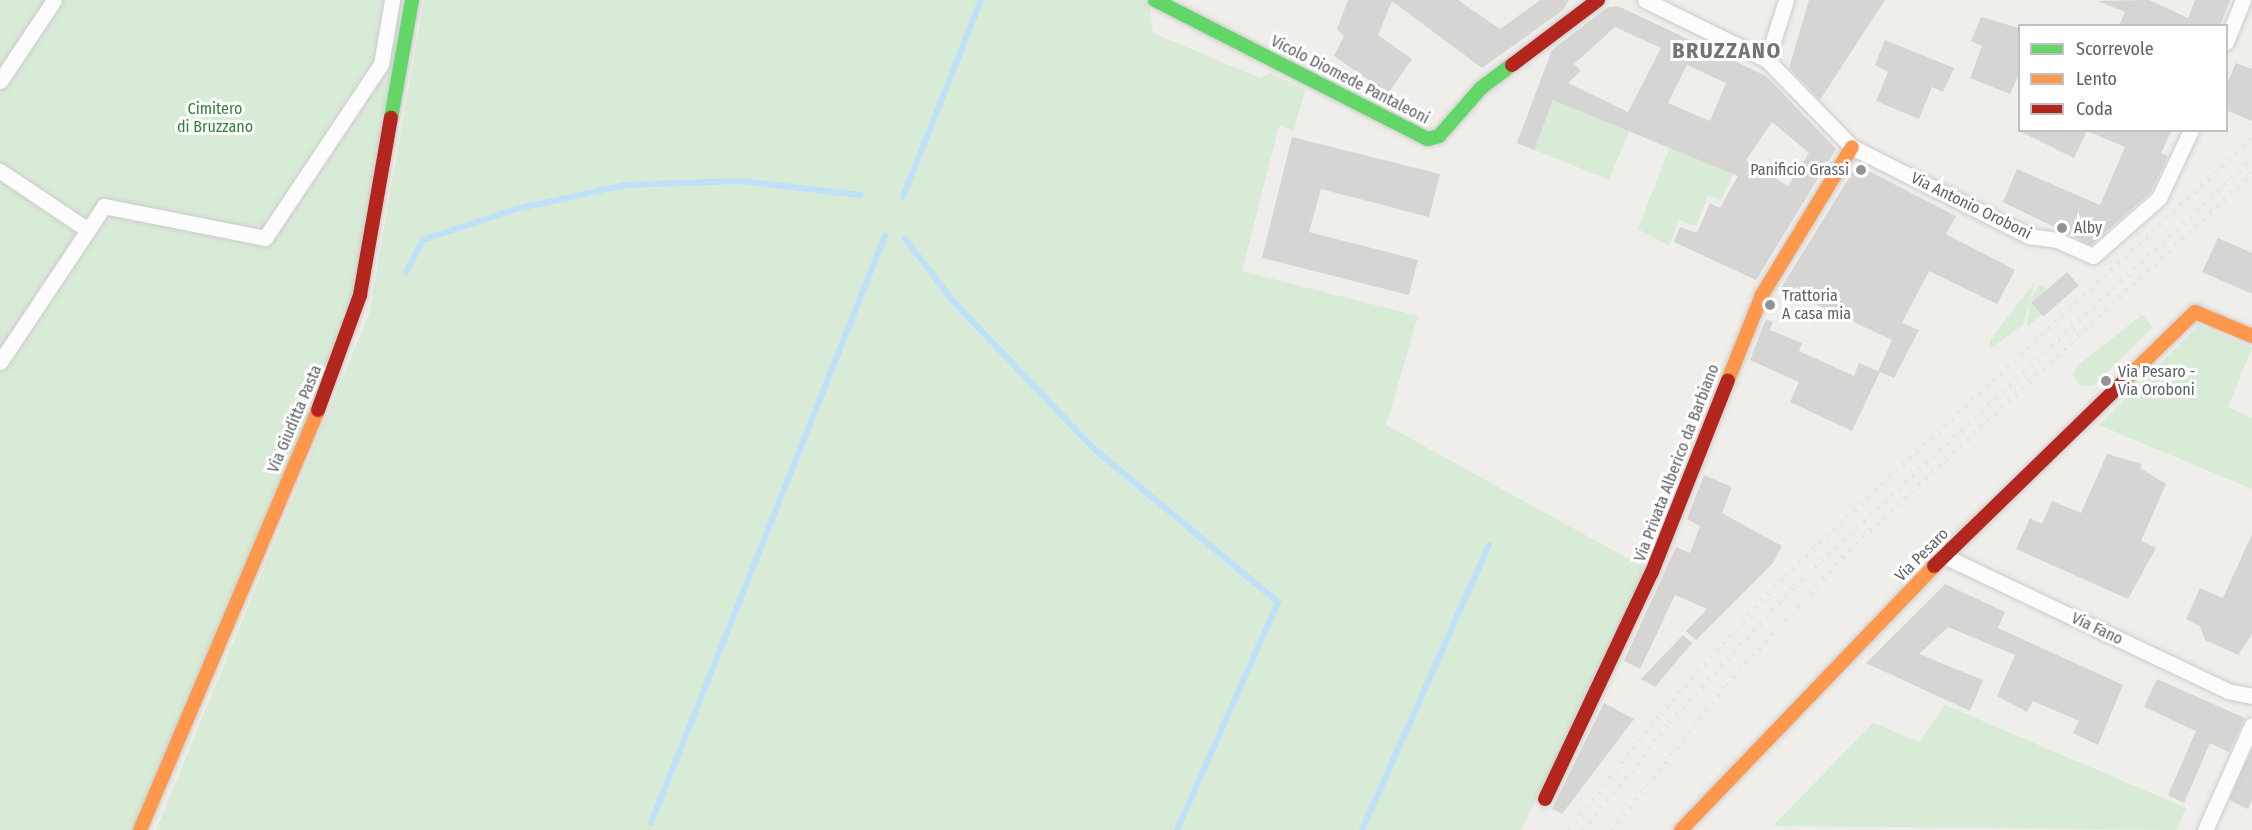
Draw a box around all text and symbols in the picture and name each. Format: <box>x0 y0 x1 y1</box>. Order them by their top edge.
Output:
legend <box>2018 24 2228 132</box>
street label: Vicolo Diomede Pantaleoni <box>1268 32 1432 128</box>
district label: BRUZZANO <box>1672 38 1782 64</box>
text: Scorrevole <box>2076 38 2154 60</box>
text: Lento <box>2076 68 2117 90</box>
text: Coda <box>2076 98 2113 120</box>
park label: Cimitero di Bruzzano <box>177 99 253 137</box>
place label: Panificio Grassi <box>1750 160 1849 180</box>
marker: Panificio Grassi <box>1854 163 1868 177</box>
street label: Via Antonio Oroboni <box>1908 169 2034 243</box>
place label: Alby <box>2074 218 2102 238</box>
marker: Alby <box>2055 221 2069 235</box>
place label: Trattoria A casa mia <box>1782 286 1851 324</box>
marker: Trattoria A casa mia <box>1763 298 1777 312</box>
street label: Via Giuditta Pasta <box>264 362 326 476</box>
street label: Via Privata Alberico da Barbiano <box>1630 362 1724 564</box>
place label: Via Pesaro - Via Oroboni <box>2118 362 2195 400</box>
marker: Via Pesaro - Via Oroboni <box>2099 374 2113 388</box>
street label: Via Pesaro <box>1891 524 1953 586</box>
street label: Via Fano <box>2068 609 2126 649</box>

